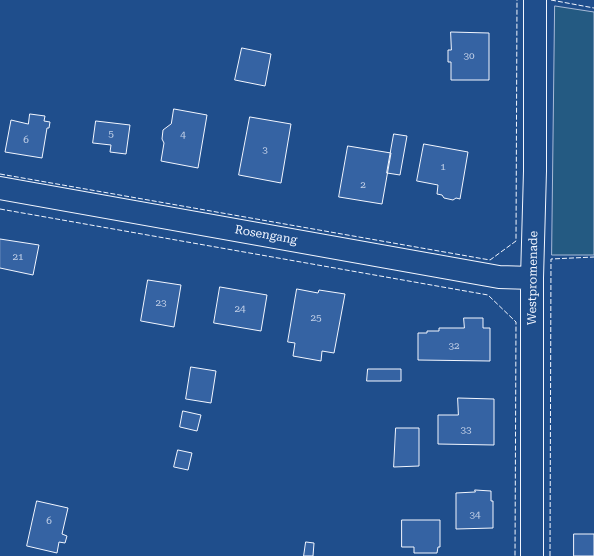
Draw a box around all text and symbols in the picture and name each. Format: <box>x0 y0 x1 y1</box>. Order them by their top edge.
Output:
house number: 30 <box>463 50 475 62</box>
house number: 5 <box>108 128 114 140</box>
house number: 4 <box>180 129 186 141</box>
house number: 6 <box>23 134 29 146</box>
house number: 3 <box>262 144 268 156</box>
house number: 1 <box>440 161 446 173</box>
house number: 2 <box>360 179 366 191</box>
street label: Rosengang <box>234 222 298 248</box>
street label: Westpromenade <box>525 231 541 325</box>
house number: 21 <box>12 251 24 263</box>
house number: 23 <box>155 297 167 309</box>
house number: 24 <box>234 303 246 315</box>
house number: 25 <box>310 312 322 324</box>
house number: 32 <box>448 340 460 352</box>
house number: 33 <box>460 424 472 436</box>
house number: 34 <box>469 509 481 521</box>
house number: 6 <box>46 515 52 527</box>

